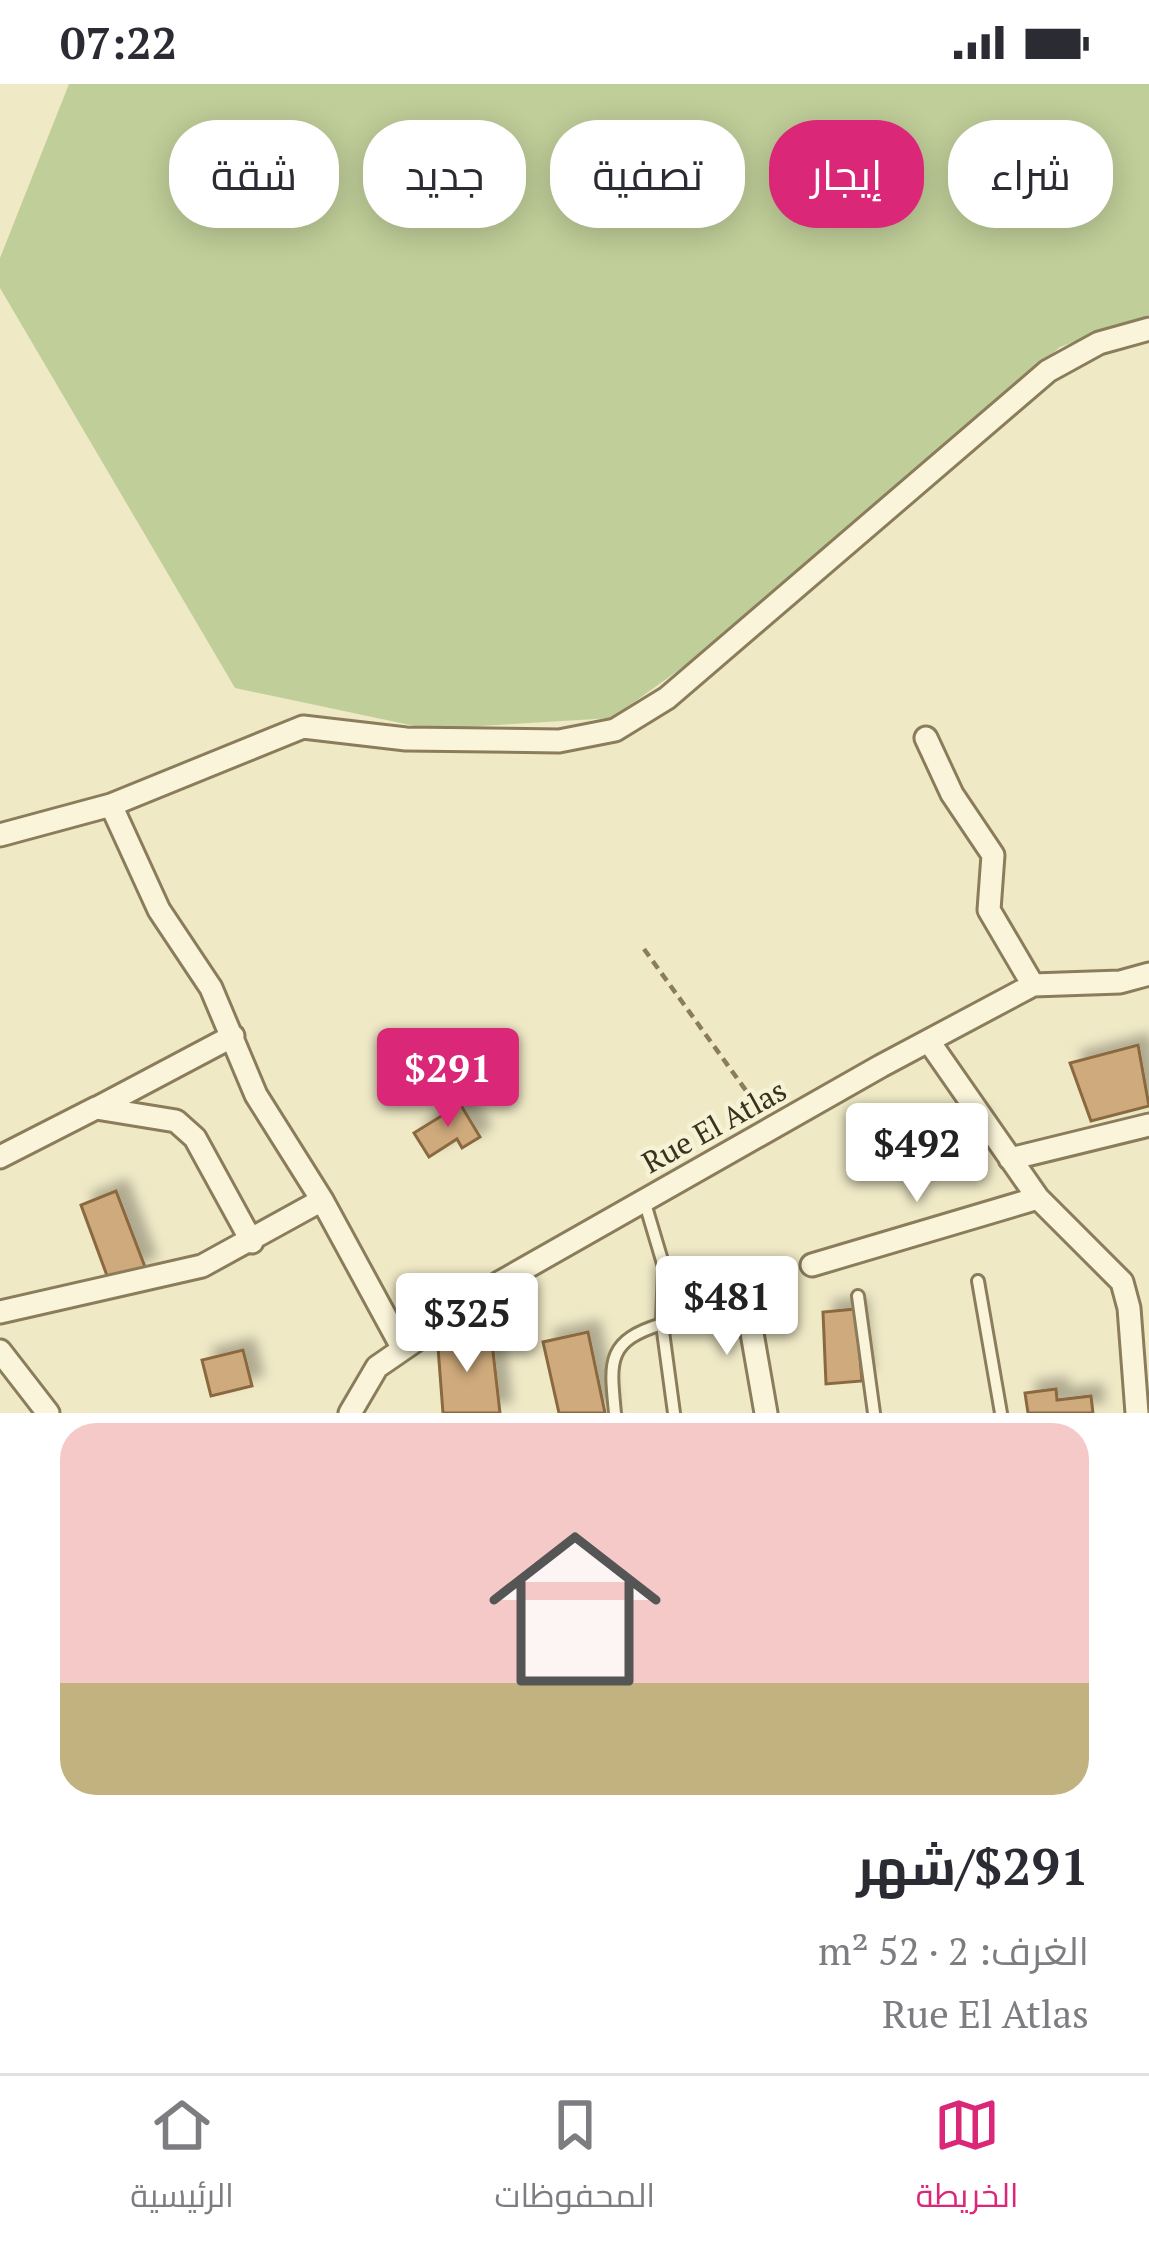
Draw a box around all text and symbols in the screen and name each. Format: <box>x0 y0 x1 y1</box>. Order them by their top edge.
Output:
text: 07:22 <box>60 12 177 72</box>
chip: شقة <box>169 120 339 228</box>
chip: جديد <box>363 120 526 228</box>
chip: تصفية <box>550 120 745 228</box>
chip: إيجار <box>769 120 924 228</box>
chip: شراء <box>948 120 1113 228</box>
pin: $291 <box>377 1028 519 1130</box>
text: $291 <box>404 1041 492 1093</box>
street label: Rue El Atlas <box>635 1070 793 1182</box>
pin: $492 <box>846 1103 988 1205</box>
text: $492 <box>873 1116 961 1168</box>
pin: $481 <box>656 1256 798 1358</box>
text: $481 <box>683 1269 771 1321</box>
pin: $325 <box>396 1273 538 1375</box>
text: $325 <box>423 1286 511 1338</box>
icon: home <box>467 1501 683 1717</box>
text: $291/شهر <box>856 1832 1089 1900</box>
text: الغرف: 2 · 52 m² <box>818 1924 1089 1976</box>
text: Rue El Atlas <box>882 1987 1089 2039</box>
tab: الرئيسية <box>130 2092 234 2226</box>
tab: المحفوظات <box>494 2092 655 2226</box>
tab: الخريطة <box>916 2092 1019 2226</box>

